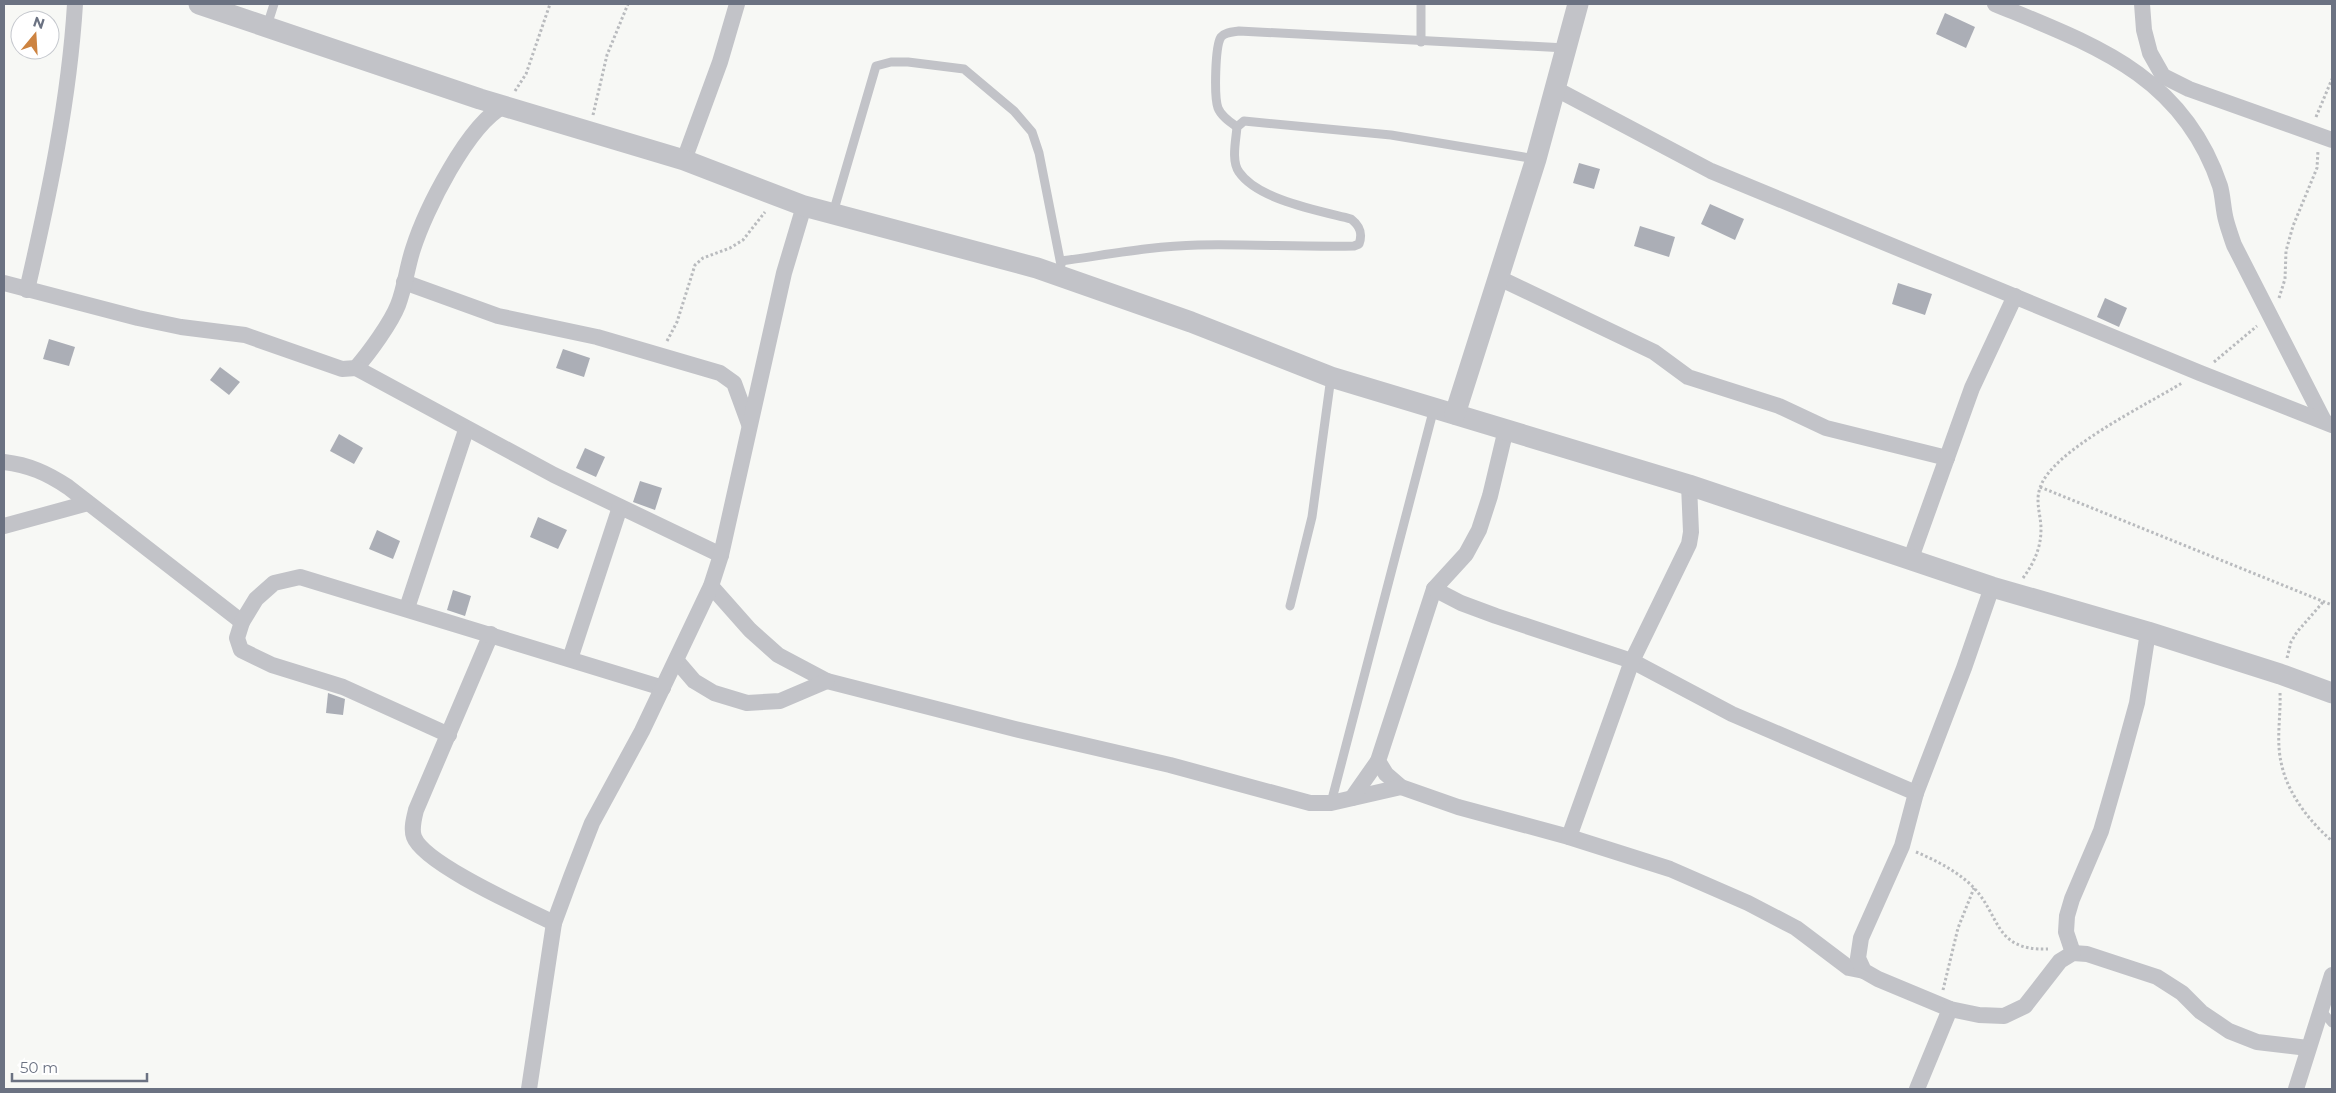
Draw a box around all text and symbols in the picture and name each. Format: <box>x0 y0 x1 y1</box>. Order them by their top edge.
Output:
north arrow <box>10 10 60 60</box>
text: N <box>31 12 47 33</box>
scale bar <box>12 1050 148 1082</box>
text: 50 m <box>20 1058 58 1077</box>

